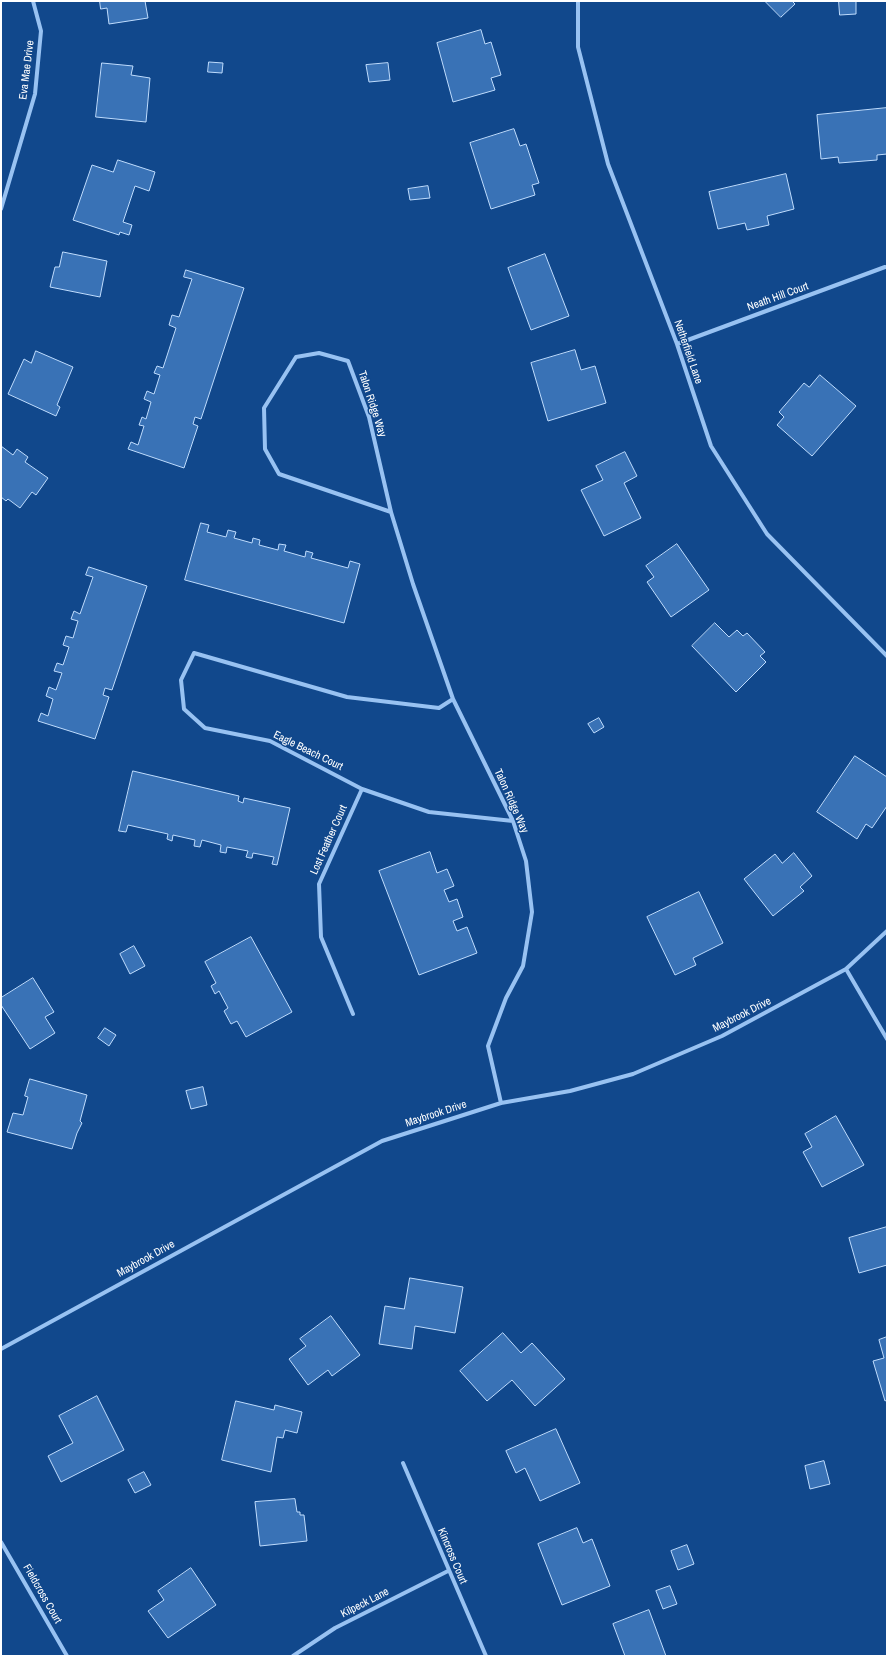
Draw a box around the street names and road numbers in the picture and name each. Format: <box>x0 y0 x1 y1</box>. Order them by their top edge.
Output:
street label: Eva Mae Drive <box>17 40 37 100</box>
street label: Neath Hill Court <box>746 280 810 314</box>
street label: Netherfield Lane <box>671 318 705 386</box>
street label: Talon Ridge Way <box>355 369 389 439</box>
street label: Eagle Beach Court <box>271 728 345 774</box>
street label: Talon Ridge Way <box>491 767 531 835</box>
street label: Lost Feather Court <box>308 803 350 877</box>
street label: Maybrook Drive <box>711 995 773 1035</box>
street label: Maybrook Drive <box>404 1098 468 1130</box>
street label: Maybrook Drive <box>115 1238 177 1280</box>
street label: Kincross Court <box>434 1526 470 1586</box>
street label: Fieldcross Court <box>20 1562 64 1626</box>
street label: Kilpeck Lane <box>339 1585 391 1621</box>

